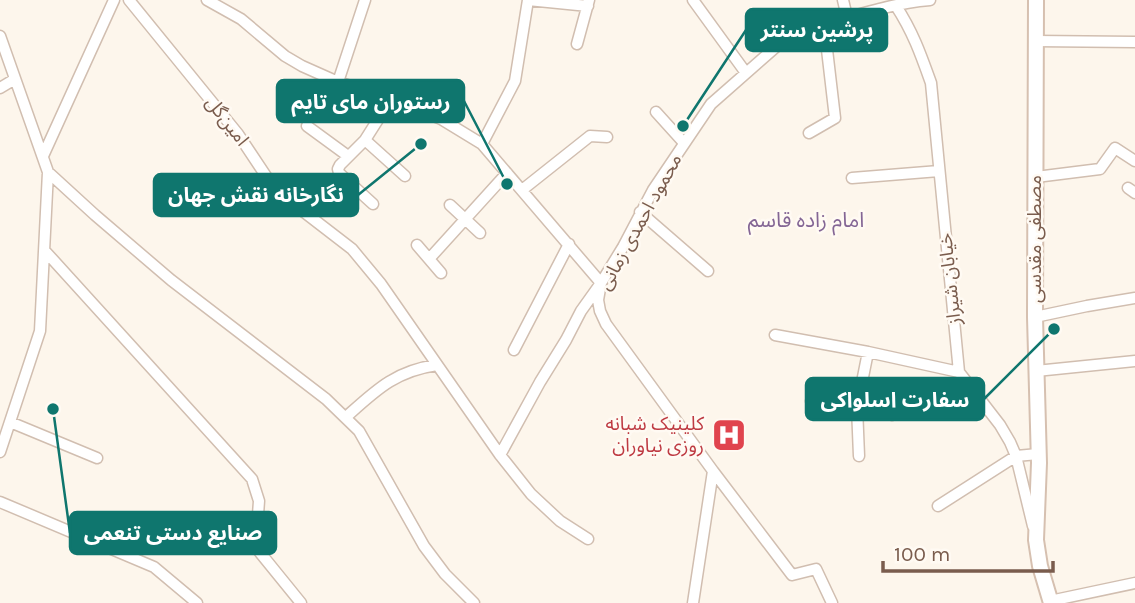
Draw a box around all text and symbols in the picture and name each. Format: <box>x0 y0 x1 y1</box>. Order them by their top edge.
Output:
callout: پرشین سنتر <box>746 9 887 51</box>
text: پرشین سنتر <box>759 18 874 44</box>
callout: رستوران مای تایم <box>277 80 464 122</box>
text: رستوران مای تایم <box>291 90 451 117</box>
street label: امین‌گل <box>201 92 253 150</box>
street label: محمود احمدی زمانی <box>593 150 687 294</box>
callout: نگارخانه نقش جهان <box>154 174 358 216</box>
street label: مصطفی مقدسی <box>1024 175 1046 303</box>
text: نگارخانه نقش جهان <box>168 183 344 207</box>
district label: امام زاده قاسم <box>748 208 864 236</box>
street label: خیابان شیراز <box>934 232 966 327</box>
callout: سفارت اسلواکی <box>806 378 984 420</box>
text: سفارت اسلواکی <box>820 388 970 412</box>
place label: کلینیک شبانه روزی نیاوران <box>605 413 705 457</box>
hospital icon: کلینیک شبانه روزی نیاوران <box>710 416 748 454</box>
callout: صنایع دستی تنعمی <box>70 512 276 554</box>
text: صنایع دستی تنعمی <box>84 521 262 548</box>
scale bar <box>883 530 1053 574</box>
text: 100 m <box>894 542 951 566</box>

